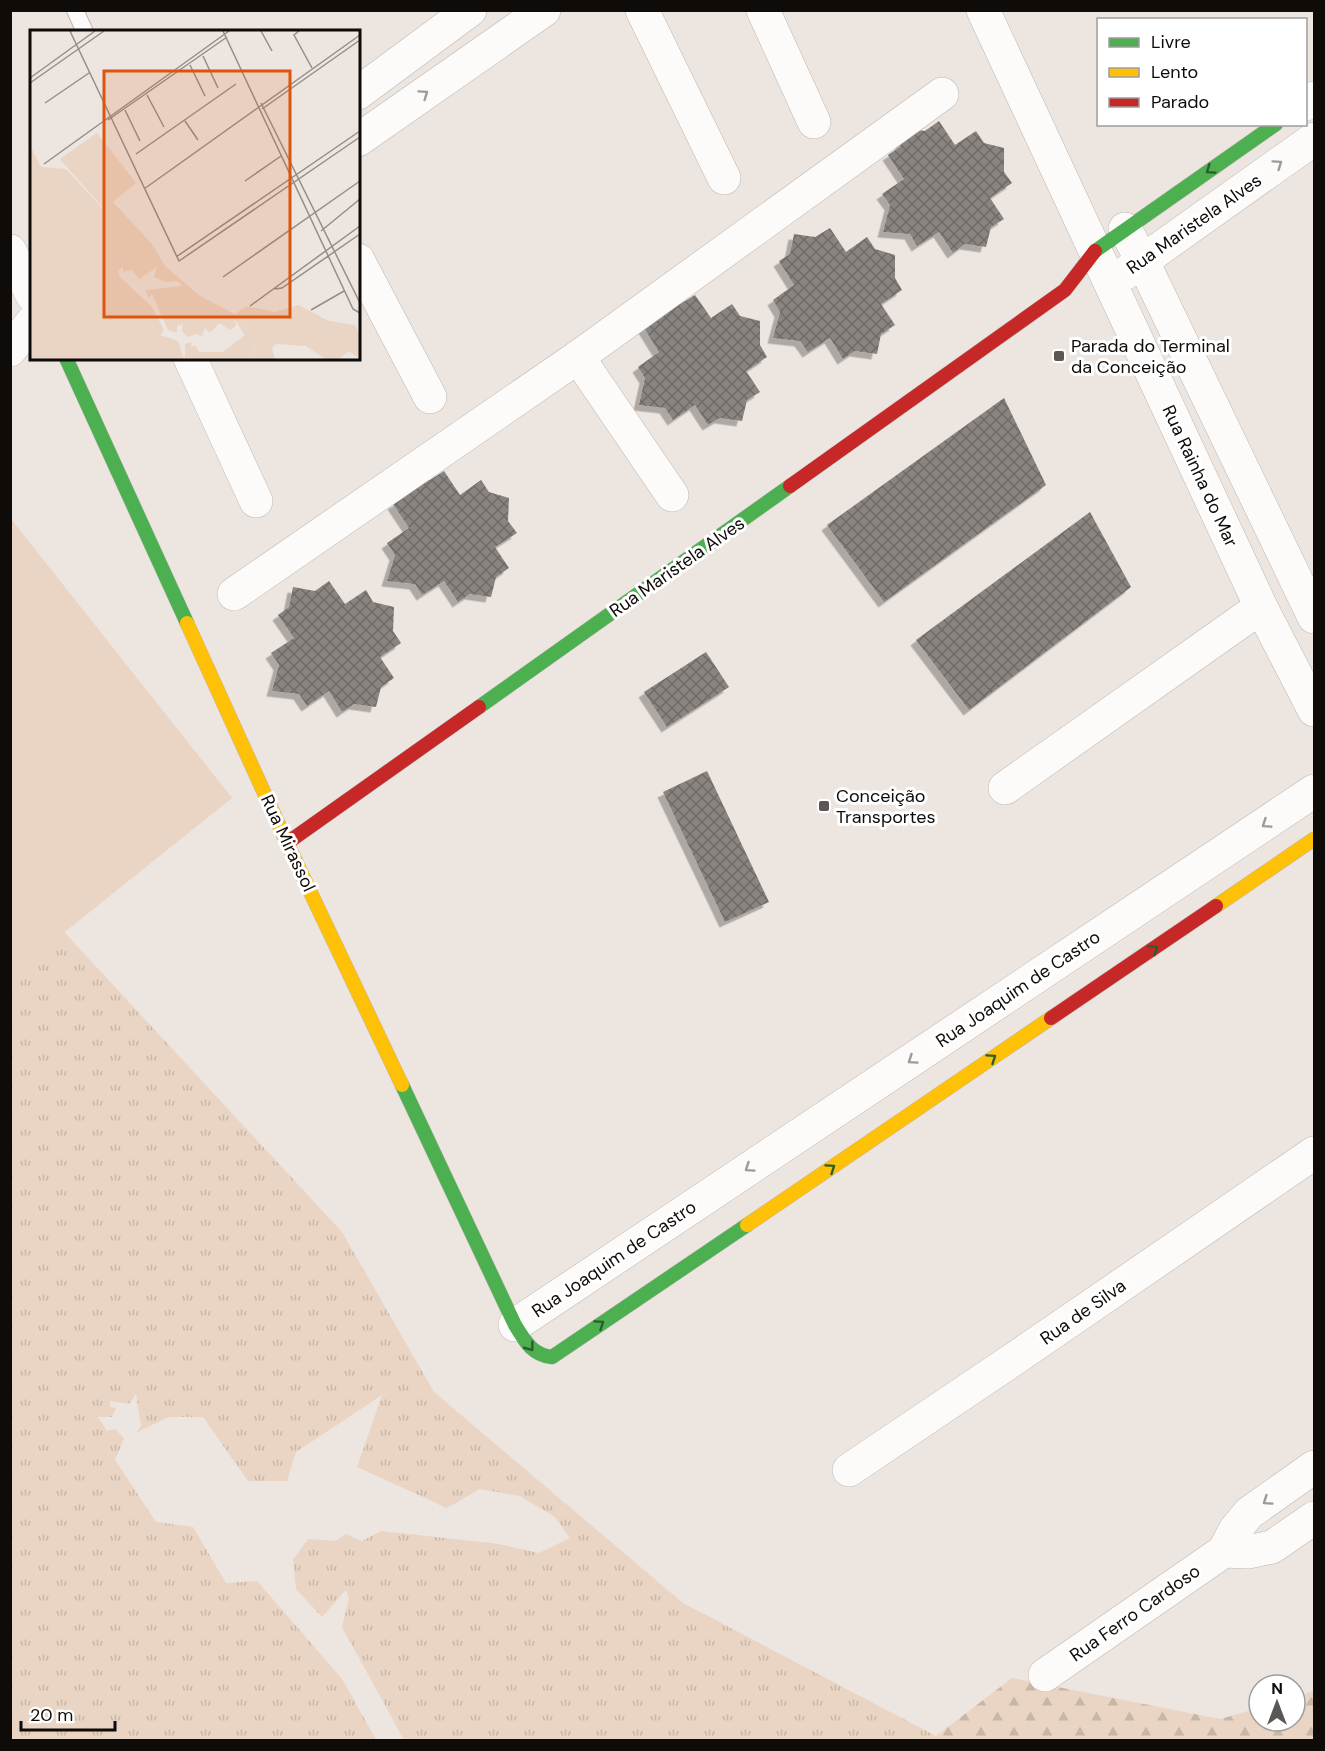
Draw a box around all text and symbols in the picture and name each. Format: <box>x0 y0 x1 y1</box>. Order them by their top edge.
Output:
legend <box>1097 18 1307 126</box>
inset map <box>30 30 360 360</box>
text: Livre <box>1151 30 1191 54</box>
text: Lento <box>1151 60 1198 84</box>
one-way arrow <box>417 90 428 101</box>
text: Parado <box>1151 90 1209 114</box>
one-way arrow <box>1272 160 1283 171</box>
one-way arrow <box>1206 163 1217 174</box>
street label: Rua Maristela Alves <box>1122 168 1266 280</box>
place label: Parada do Terminal da Conceição <box>1071 334 1230 379</box>
marker: Parada do Terminal da Conceição <box>1052 349 1066 363</box>
street label: Rua Rainha do Mar <box>1157 401 1244 551</box>
street label: Rua Maristela Alves <box>605 511 749 623</box>
place label: Conceição Transportes <box>836 784 936 829</box>
street label: Rua Mirassol <box>255 791 321 895</box>
marker: Conceição Transportes <box>817 799 831 813</box>
one-way arrow <box>1262 817 1273 828</box>
street label: Rua Joaquim de Castro <box>931 925 1105 1053</box>
one-way arrow <box>1147 945 1158 956</box>
one-way arrow <box>907 1053 918 1064</box>
one-way arrow <box>986 1054 997 1065</box>
one-way arrow <box>745 1161 756 1172</box>
one-way arrow <box>824 1164 835 1175</box>
street label: Rua Joaquim de Castro <box>527 1195 701 1323</box>
street label: Rua de Silva <box>1035 1274 1131 1350</box>
one-way arrow <box>594 1320 604 1332</box>
one-way arrow <box>523 1340 534 1351</box>
one-way arrow <box>1262 1494 1273 1505</box>
street label: Rua Ferro Cardoso <box>1065 1559 1205 1667</box>
north arrow <box>1247 1673 1307 1733</box>
text: N <box>1271 1678 1283 1699</box>
scale bar <box>21 1694 116 1732</box>
text: 20 m <box>30 1703 73 1727</box>

